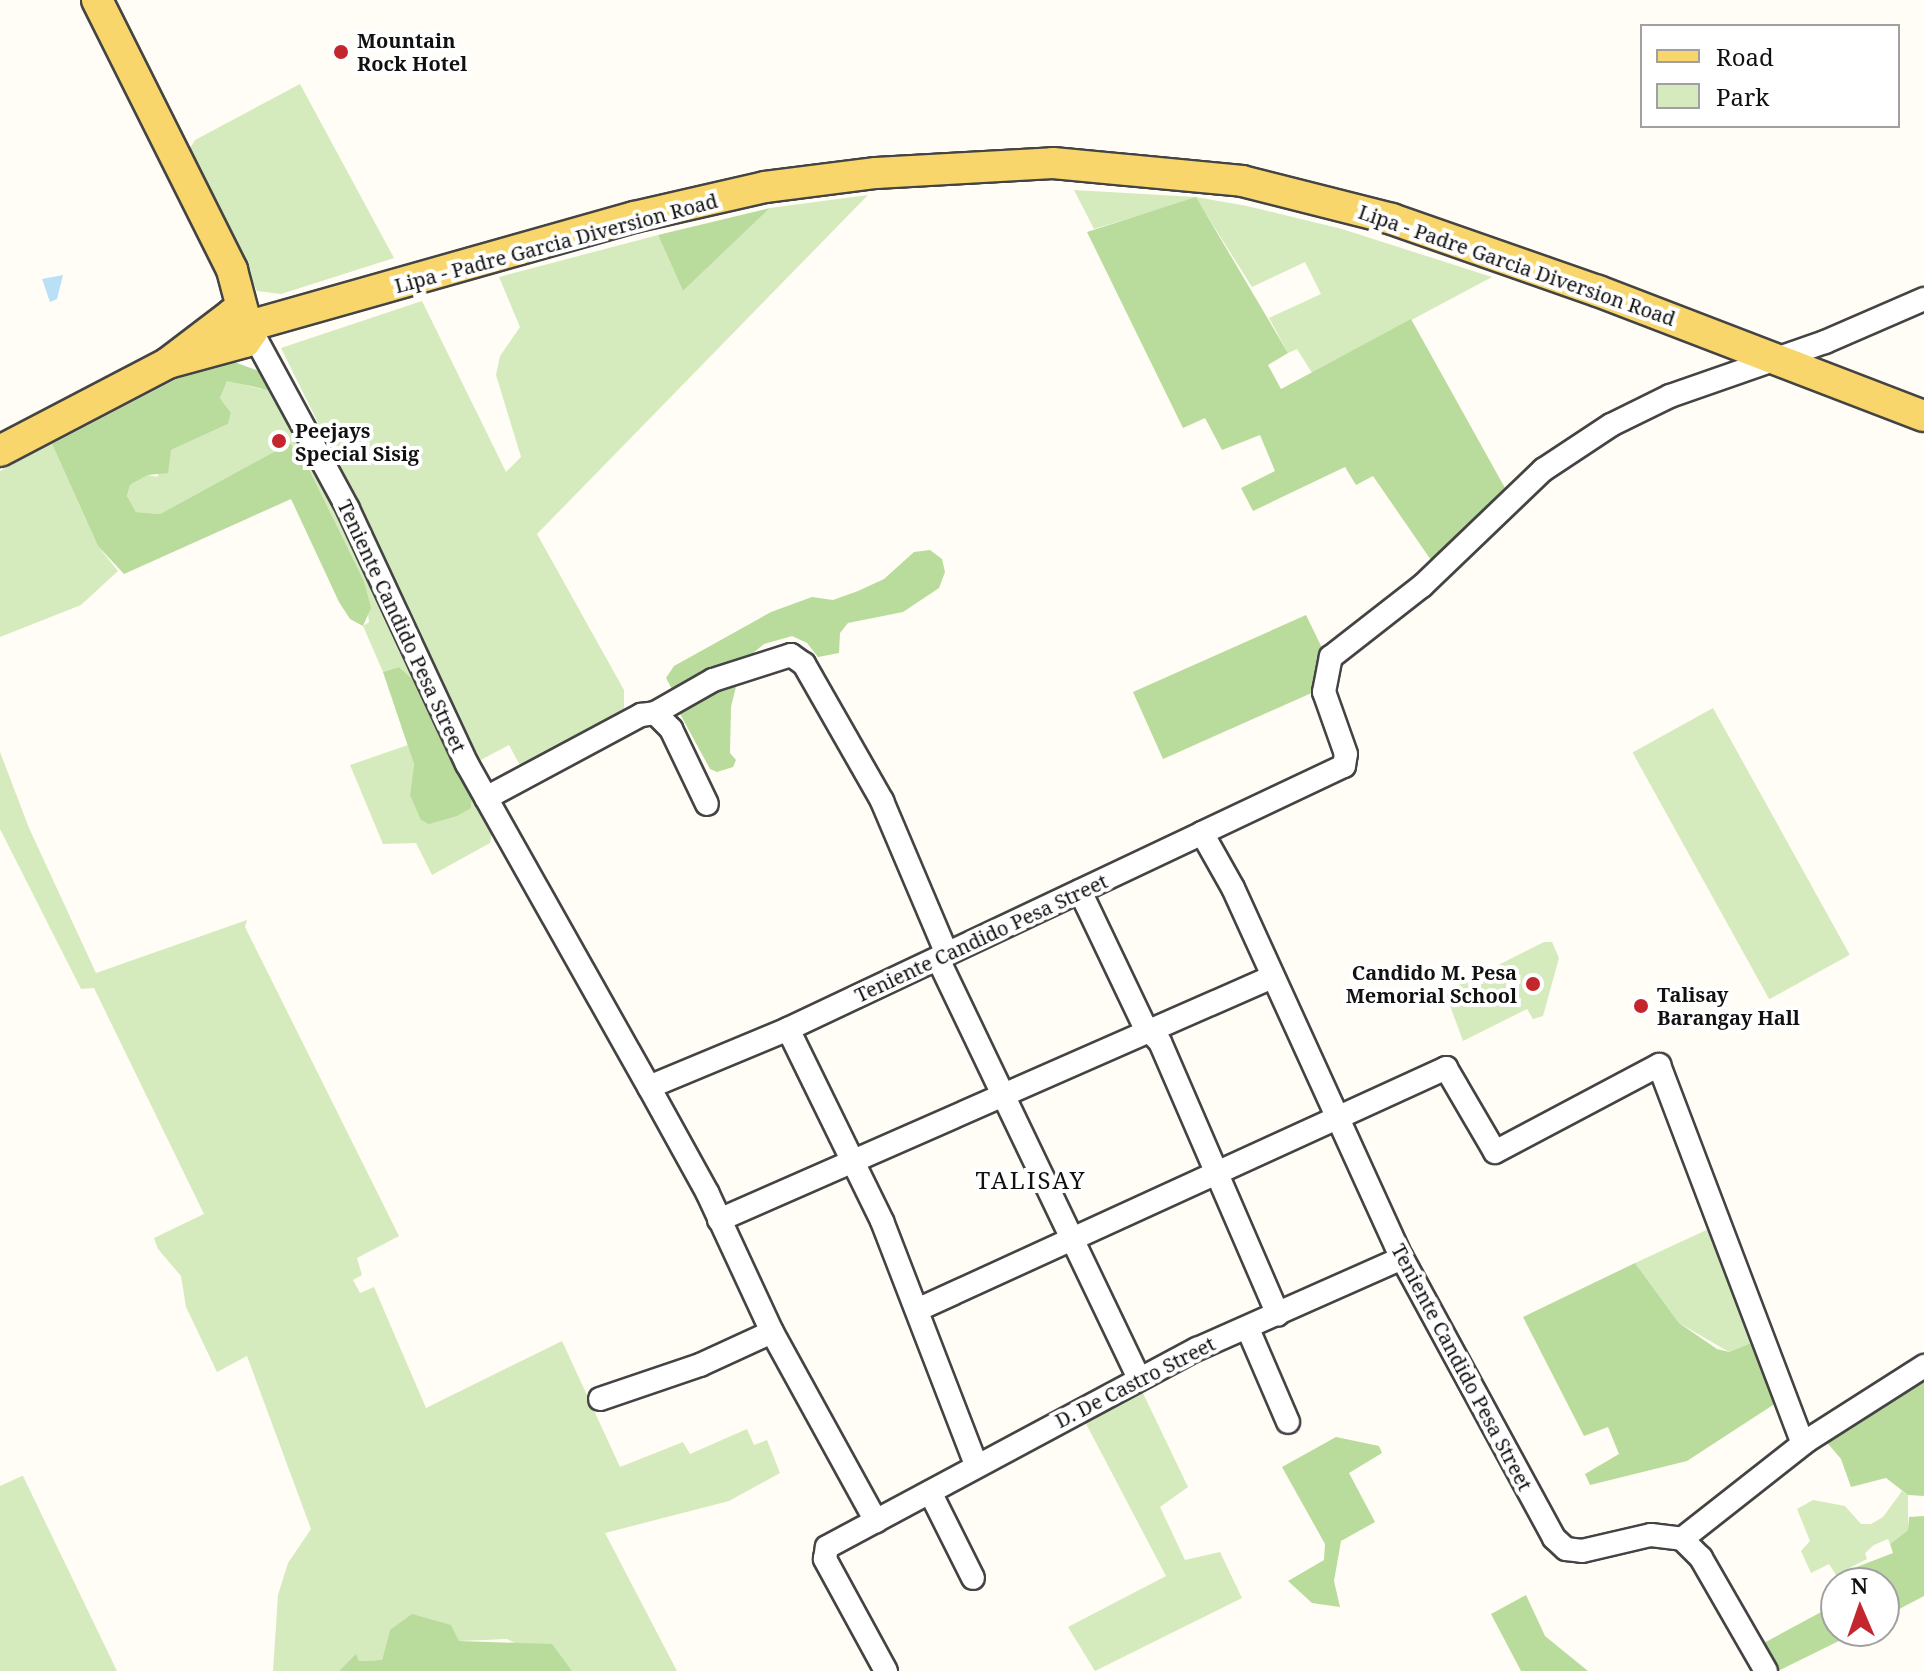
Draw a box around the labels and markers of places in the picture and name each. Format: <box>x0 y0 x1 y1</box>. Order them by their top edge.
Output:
place label: Mountain Rock Hotel <box>357 28 467 75</box>
marker: Mountain Rock Hotel <box>332 43 350 61</box>
place label: Peejays Special Sisig <box>295 418 419 465</box>
marker: Peejays Special Sisig <box>270 432 288 450</box>
place label: Candido M. Pesa Memorial School <box>1346 960 1517 1007</box>
marker: Candido M. Pesa Memorial School <box>1524 975 1542 993</box>
place label: Talisay Barangay Hall <box>1657 982 1800 1029</box>
marker: Talisay Barangay Hall <box>1632 997 1650 1015</box>

